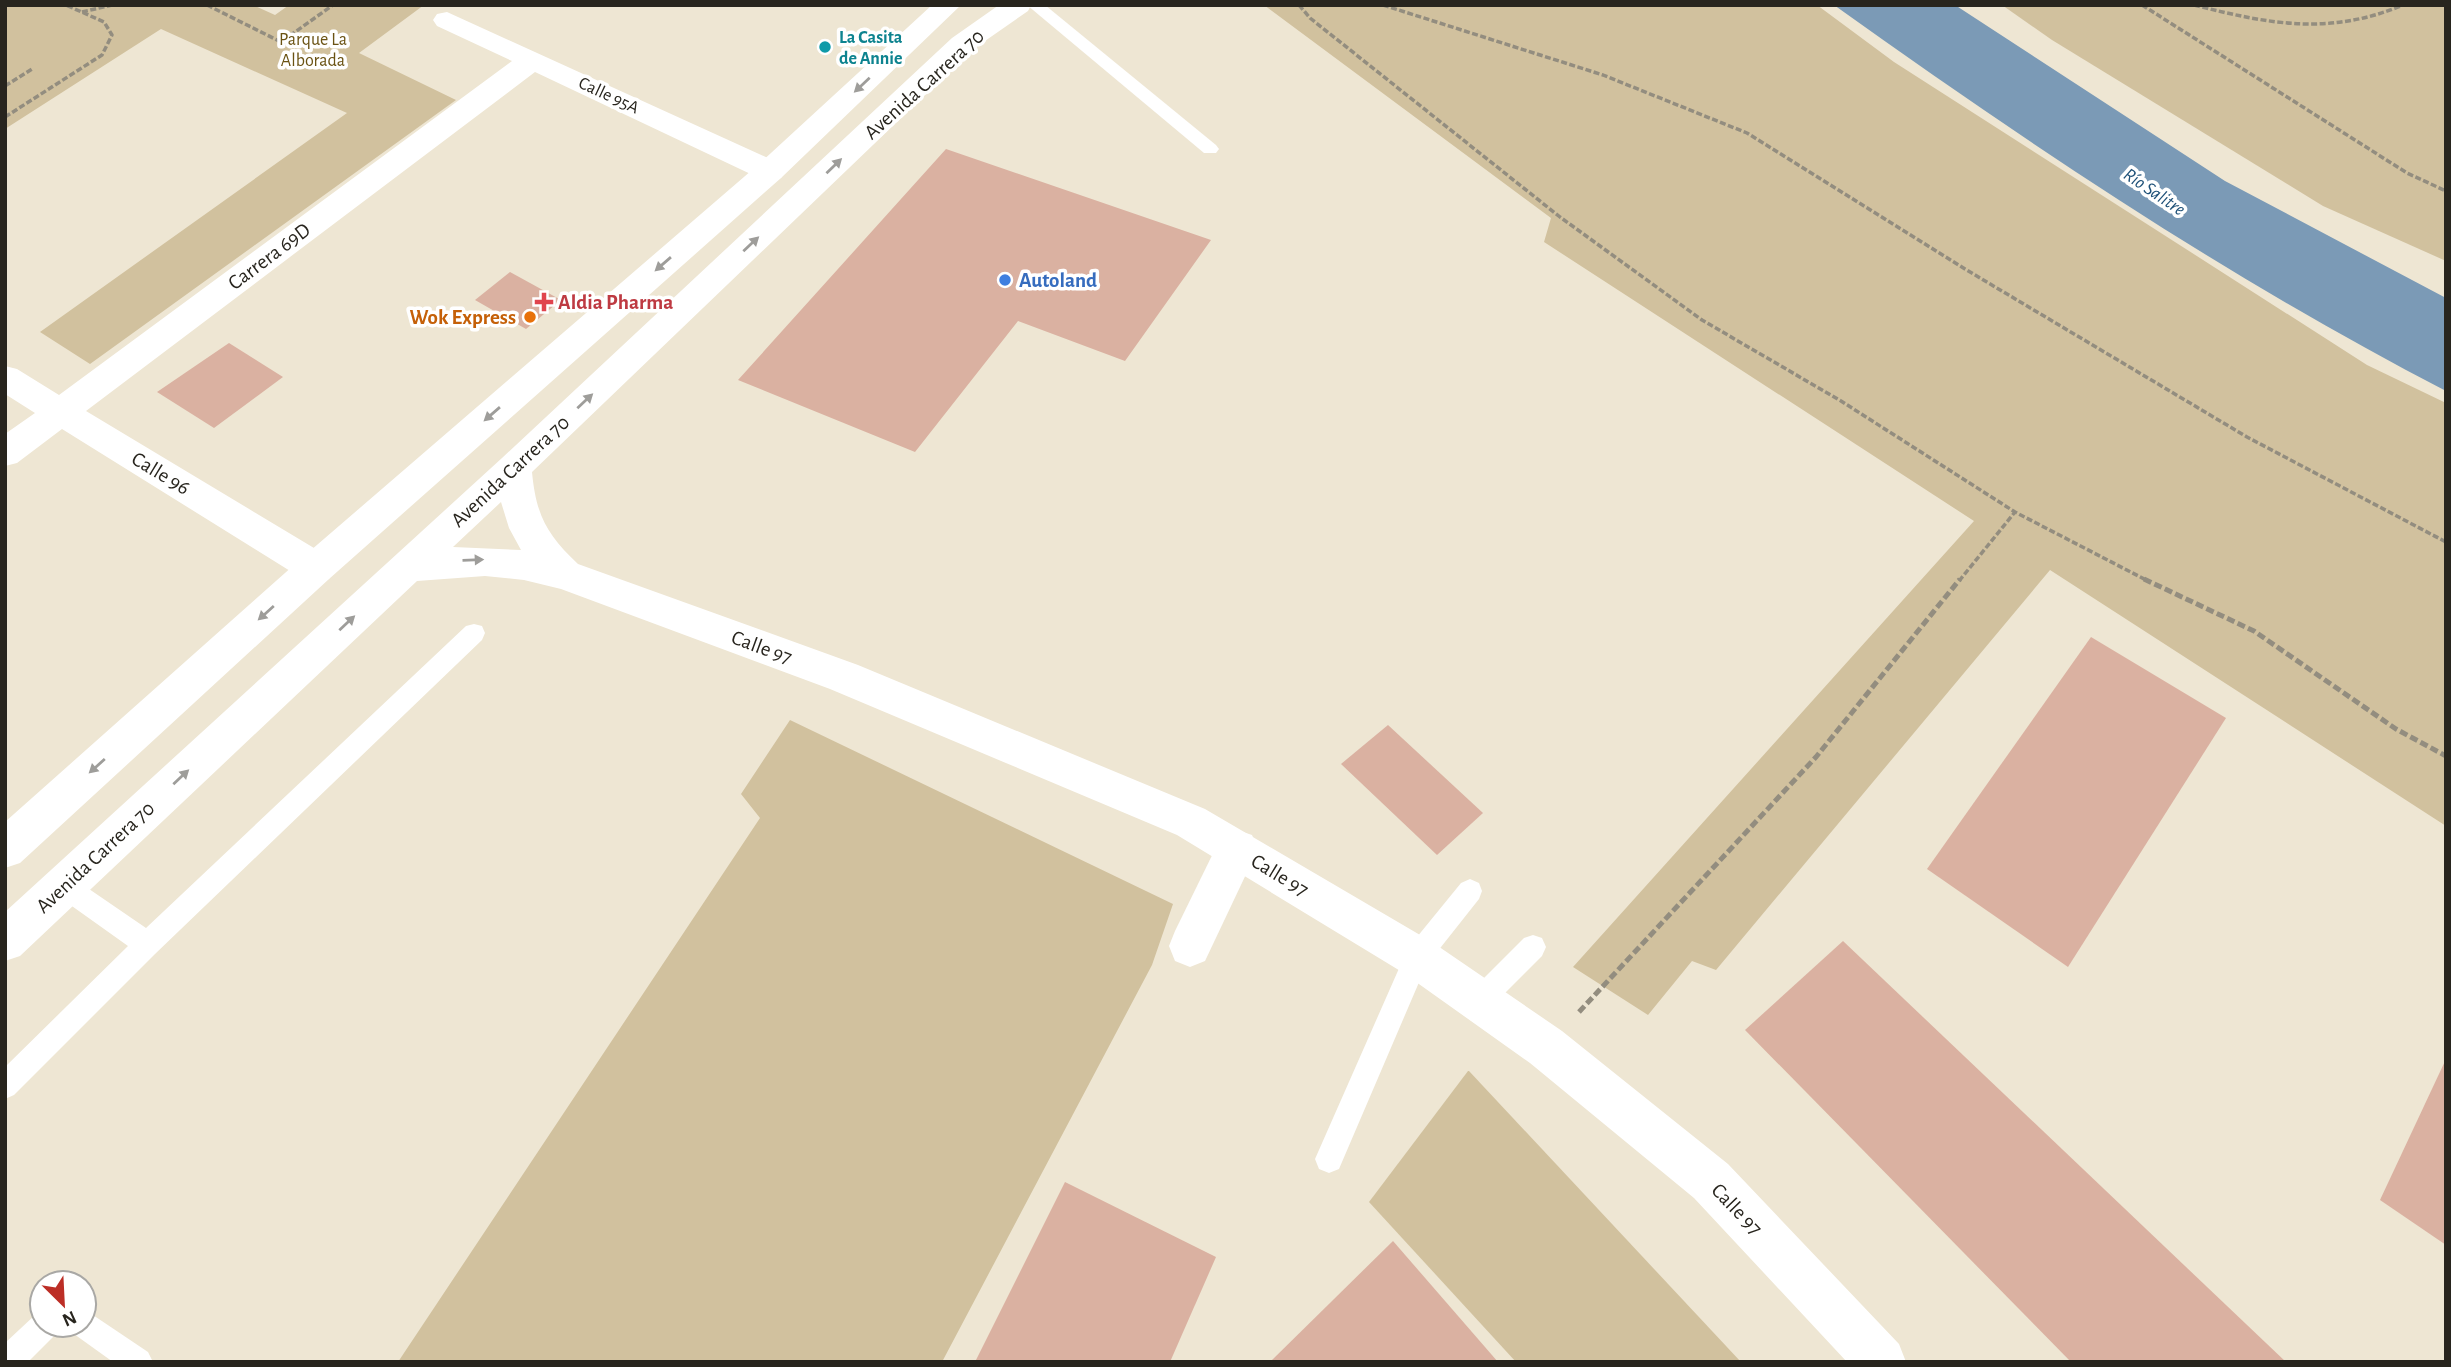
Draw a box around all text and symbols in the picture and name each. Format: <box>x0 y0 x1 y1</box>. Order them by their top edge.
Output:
street label: Avenida Carrera 70 <box>860 25 988 143</box>
place label: La Casita de Annie <box>839 29 903 68</box>
park label: Parque La Alborada <box>279 31 347 70</box>
marker: La Casita de Annie <box>817 39 833 55</box>
street label: Calle 95A <box>576 74 642 118</box>
one-way arrow <box>854 77 871 93</box>
one-way arrow <box>825 158 842 174</box>
water label: Río Salitre <box>2120 165 2188 220</box>
street label: Carrera 69D <box>224 219 314 294</box>
one-way arrow <box>742 237 759 253</box>
one-way arrow <box>655 256 672 271</box>
place label: Autoland <box>1019 270 1097 291</box>
marker: Autoland <box>997 272 1013 288</box>
place label: Aldia Pharma <box>558 292 673 313</box>
marker: Aldia Pharma <box>536 294 552 310</box>
place label: Wok Express <box>410 307 516 328</box>
marker: Wok Express <box>522 309 538 325</box>
one-way arrow <box>576 393 593 409</box>
one-way arrow <box>483 406 501 422</box>
street label: Avenida Carrera 70 <box>447 411 574 531</box>
street label: Calle 96 <box>128 448 194 499</box>
one-way arrow <box>462 555 484 566</box>
one-way arrow <box>257 605 275 621</box>
one-way arrow <box>338 615 355 631</box>
street label: Calle 97 <box>729 627 795 668</box>
one-way arrow <box>89 757 106 773</box>
one-way arrow <box>172 770 189 786</box>
street label: Avenida Carrera 70 <box>32 797 159 917</box>
street label: Calle 97 <box>1247 850 1312 901</box>
street label: Calle 97 <box>1707 1179 1766 1239</box>
north arrow <box>28 1269 98 1339</box>
text: N <box>59 1307 79 1330</box>

